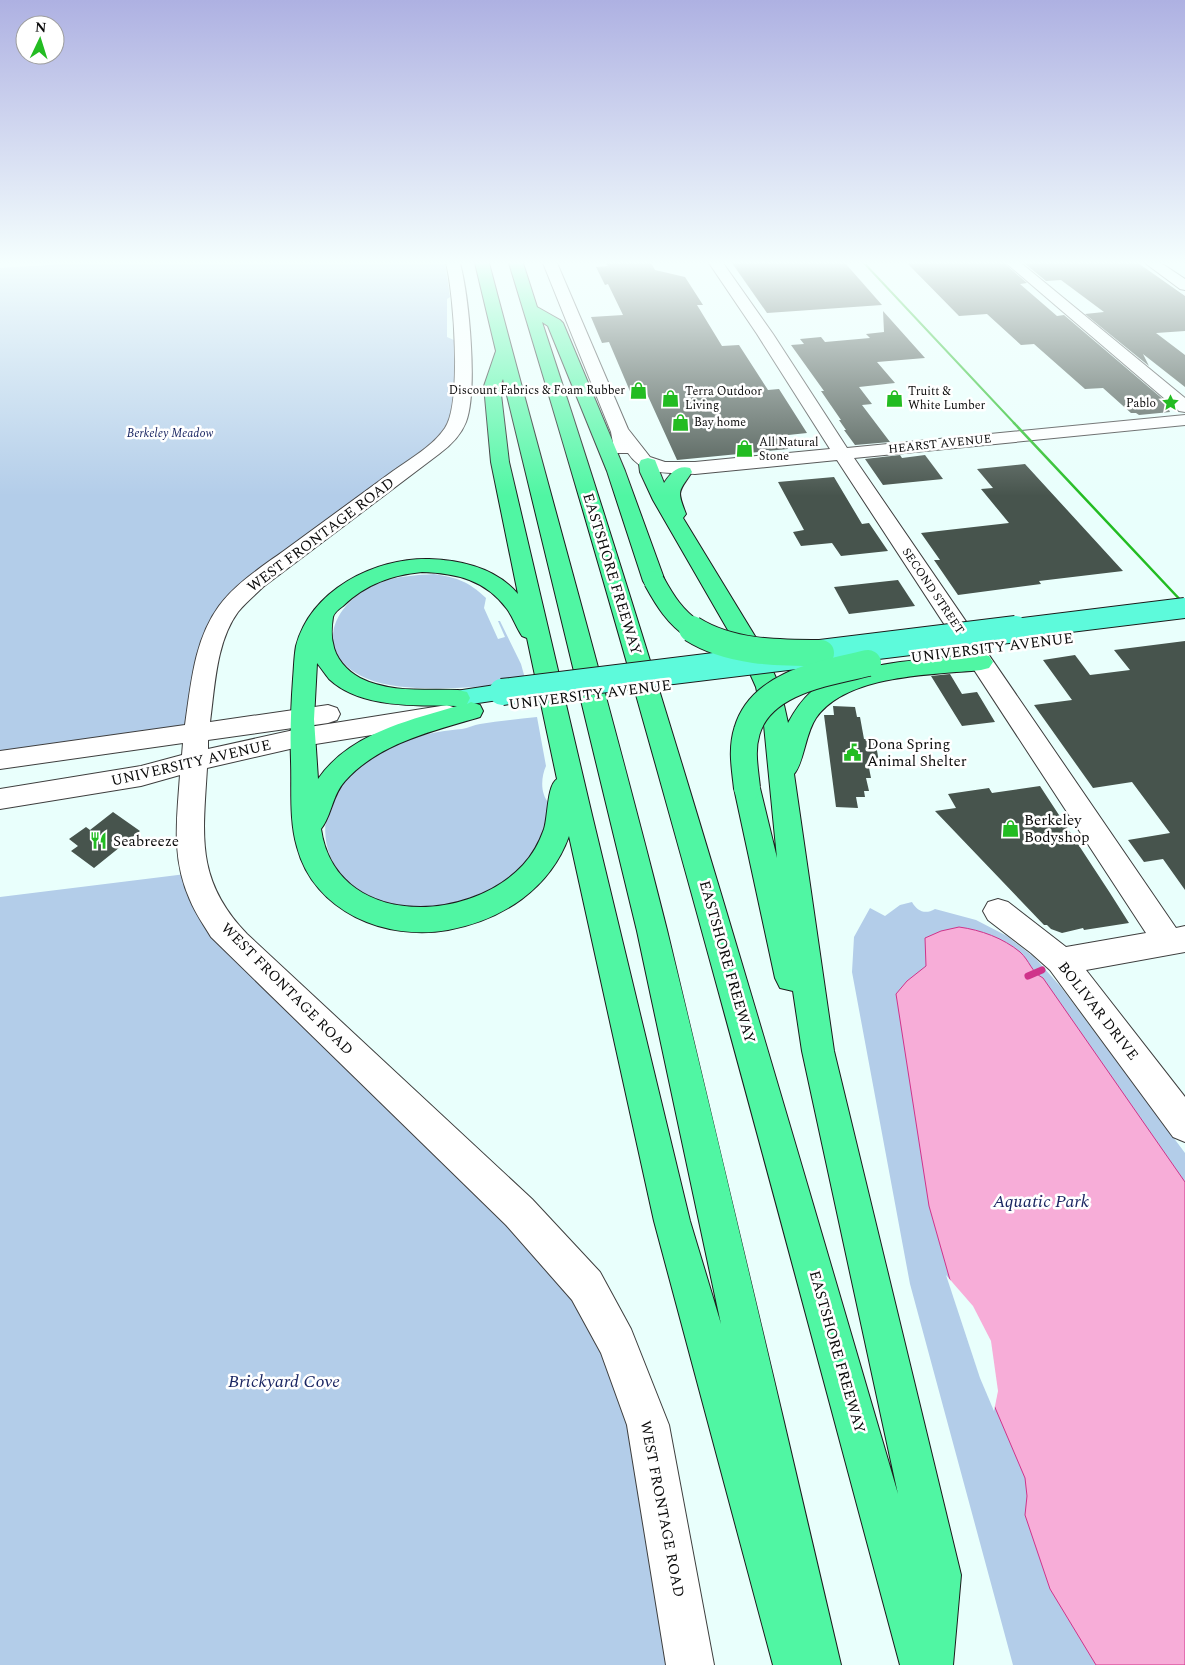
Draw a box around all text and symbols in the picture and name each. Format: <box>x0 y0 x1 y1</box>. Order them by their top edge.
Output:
north arrow <box>15 15 65 65</box>
text: N <box>34 17 47 38</box>
shop icon: Discount Fabrics & Foam Rubber <box>629 380 649 400</box>
place label: Discount Fabrics & Foam Rubber <box>449 381 625 400</box>
place label: Terra Outdoor Living <box>685 382 762 415</box>
place label: Truitt & White Lumber <box>908 382 986 415</box>
shop icon: Terra Outdoor Living <box>661 388 681 408</box>
shop icon: Truitt & White Lumber <box>884 388 904 408</box>
place icon: Pablo <box>1160 393 1180 413</box>
place label: Pablo <box>1126 394 1156 413</box>
shop icon: Bay home <box>670 412 690 432</box>
place label: Bay home <box>694 413 746 432</box>
park label: Berkeley Meadow <box>127 424 213 443</box>
street label: HEARST AVENUE <box>888 429 992 459</box>
place label: All Natural Stone <box>759 433 818 466</box>
shop icon: All Natural Stone <box>735 439 755 459</box>
street label: WEST FRONTAGE ROAD <box>242 472 400 598</box>
street label: EASTSHORE FREEWAY <box>576 490 648 658</box>
street label: SECOND STREET <box>897 544 969 638</box>
street label: UNIVERSITY AVENUE <box>909 627 1075 669</box>
street label: UNIVERSITY AVENUE <box>507 674 673 716</box>
street label: UNIVERSITY AVENUE <box>109 733 273 793</box>
place label: Dona Spring Animal Shelter <box>867 733 967 773</box>
public building icon: Dona Spring Animal Shelter <box>843 743 863 763</box>
place label: Berkeley Bodyshop <box>1024 809 1090 849</box>
shop icon: Berkeley Bodyshop <box>1000 819 1020 839</box>
place label: Seabreeze <box>113 830 179 853</box>
restaurant icon: Seabreeze <box>89 831 109 851</box>
street label: EASTSHORE FREEWAY <box>693 878 761 1046</box>
street label: WEST FRONTAGE ROAD <box>215 917 359 1061</box>
street label: BOLIVAR DRIVE <box>1052 957 1144 1065</box>
park label: Aquatic Park <box>992 1188 1090 1215</box>
street label: EASTSHORE FREEWAY <box>803 1268 871 1436</box>
park label: Brickyard Cove <box>228 1368 340 1395</box>
street label: WEST FRONTAGE ROAD <box>634 1419 690 1599</box>

